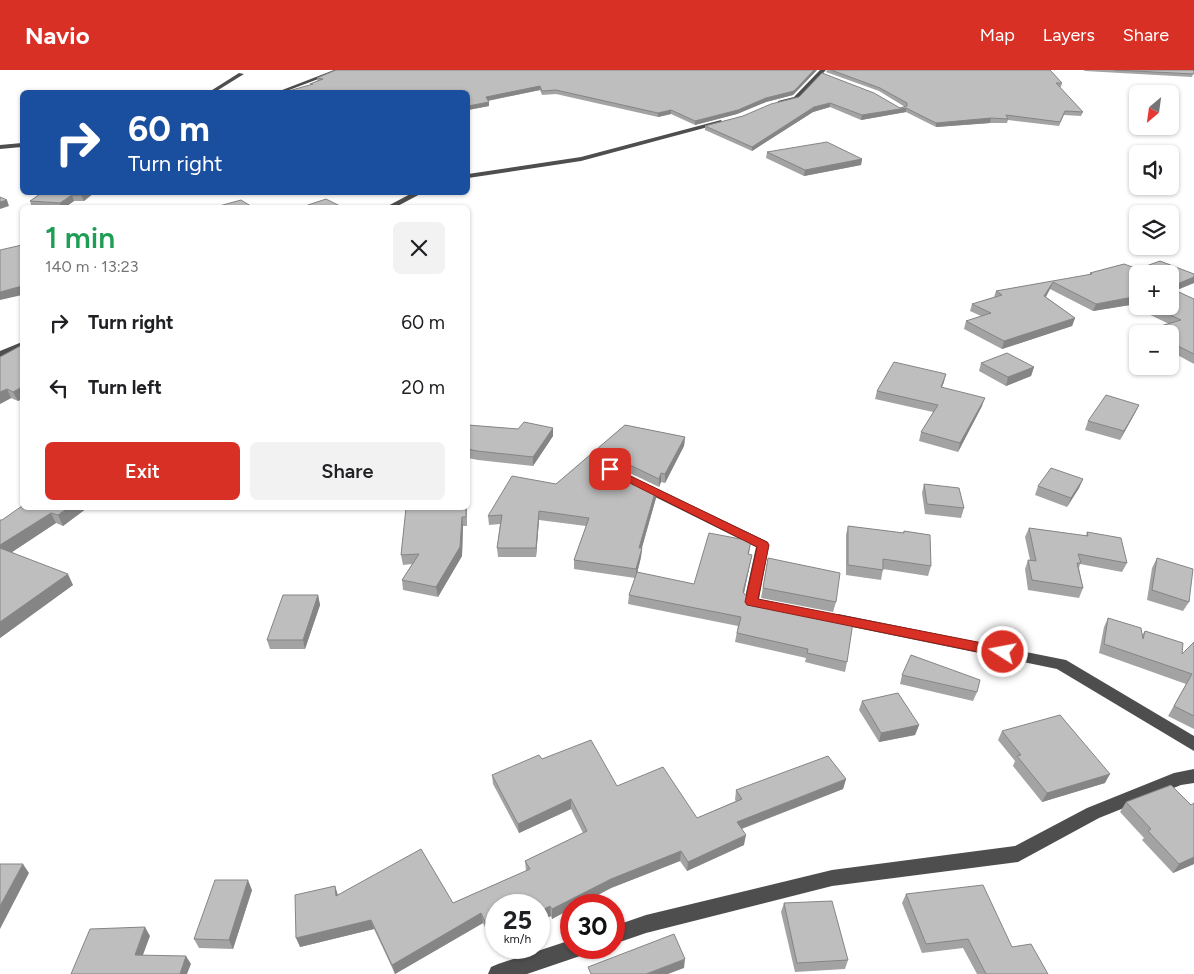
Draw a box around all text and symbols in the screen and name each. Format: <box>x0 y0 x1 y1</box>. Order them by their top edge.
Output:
text: Navio <box>25 21 90 50</box>
text: Map <box>980 24 1015 46</box>
text: Layers <box>1043 24 1095 46</box>
text: Share <box>1123 24 1169 46</box>
north arrow <box>1129 85 1179 135</box>
map controls <box>1129 85 1179 375</box>
text: 60 m <box>128 108 210 150</box>
icon: right <box>45 110 110 175</box>
button: sound <box>1129 145 1179 195</box>
text: Turn right <box>128 150 223 177</box>
button: layers <box>1129 205 1179 255</box>
text: 1 min <box>45 219 115 256</box>
button: close <box>393 222 445 274</box>
text: 140 m · 13:23 <box>45 257 138 276</box>
button: + <box>1129 265 1179 315</box>
icon: right <box>45 309 73 337</box>
text: Turn right <box>88 311 174 334</box>
text: 60 m <box>401 311 445 334</box>
button: − <box>1129 325 1179 375</box>
icon: left <box>45 374 73 402</box>
text: Turn left <box>88 376 162 399</box>
text: 20 m <box>401 376 445 399</box>
button: Exit <box>45 442 240 500</box>
button: Share <box>250 442 445 500</box>
pin <box>589 448 631 490</box>
icon: arrive <box>596 455 624 483</box>
position arrow <box>976 625 1028 677</box>
speed limit sign: 30 <box>560 894 625 959</box>
text: 25 <box>503 905 532 935</box>
text: km/h <box>504 932 531 946</box>

